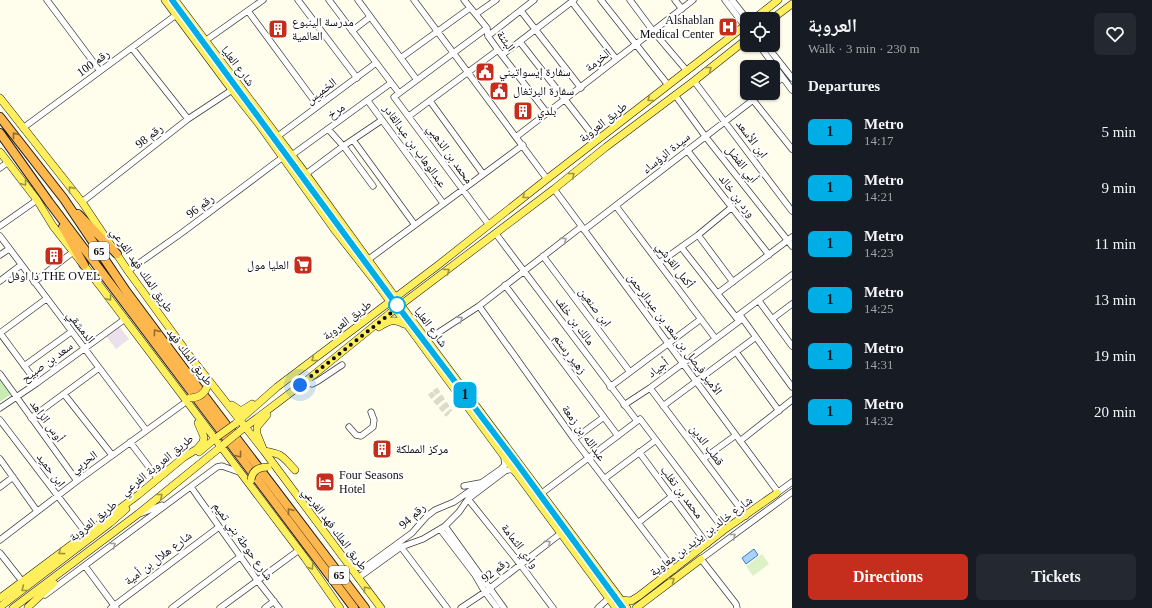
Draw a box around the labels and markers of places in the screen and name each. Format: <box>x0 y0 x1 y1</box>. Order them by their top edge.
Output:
place label: Alshablan Medical Center <box>640 13 714 41</box>
place label: مدرسة الينبوع العالمية <box>292 15 354 43</box>
hospital icon: Alshablan Medical Center <box>717 16 739 38</box>
building icon: مدرسة الينبوع العالمية <box>267 18 289 40</box>
public building icon: سفارة إيسواتيني <box>474 61 496 83</box>
place label: سفارة إيسواتيني <box>499 65 571 82</box>
public building icon: سفارة البرتغال <box>488 80 510 102</box>
place label: سفارة البرتغال <box>513 84 574 98</box>
building icon: بلدي <box>512 100 534 122</box>
place label: بلدي <box>537 104 556 121</box>
building icon: ذا اوفل THE OVEL <box>43 245 65 267</box>
supermarket icon: العليا مول <box>292 254 314 276</box>
place label: العليا مول <box>247 258 289 272</box>
place label: ذا اوفل THE OVEL <box>8 269 100 283</box>
unlabelled marker <box>388 296 406 314</box>
building icon: مركز المملكة <box>371 438 393 460</box>
place label: مركز المملكة <box>396 442 448 456</box>
place label: Four Seasons Hotel <box>339 468 404 496</box>
hotel icon: Four Seasons Hotel <box>314 471 336 493</box>

